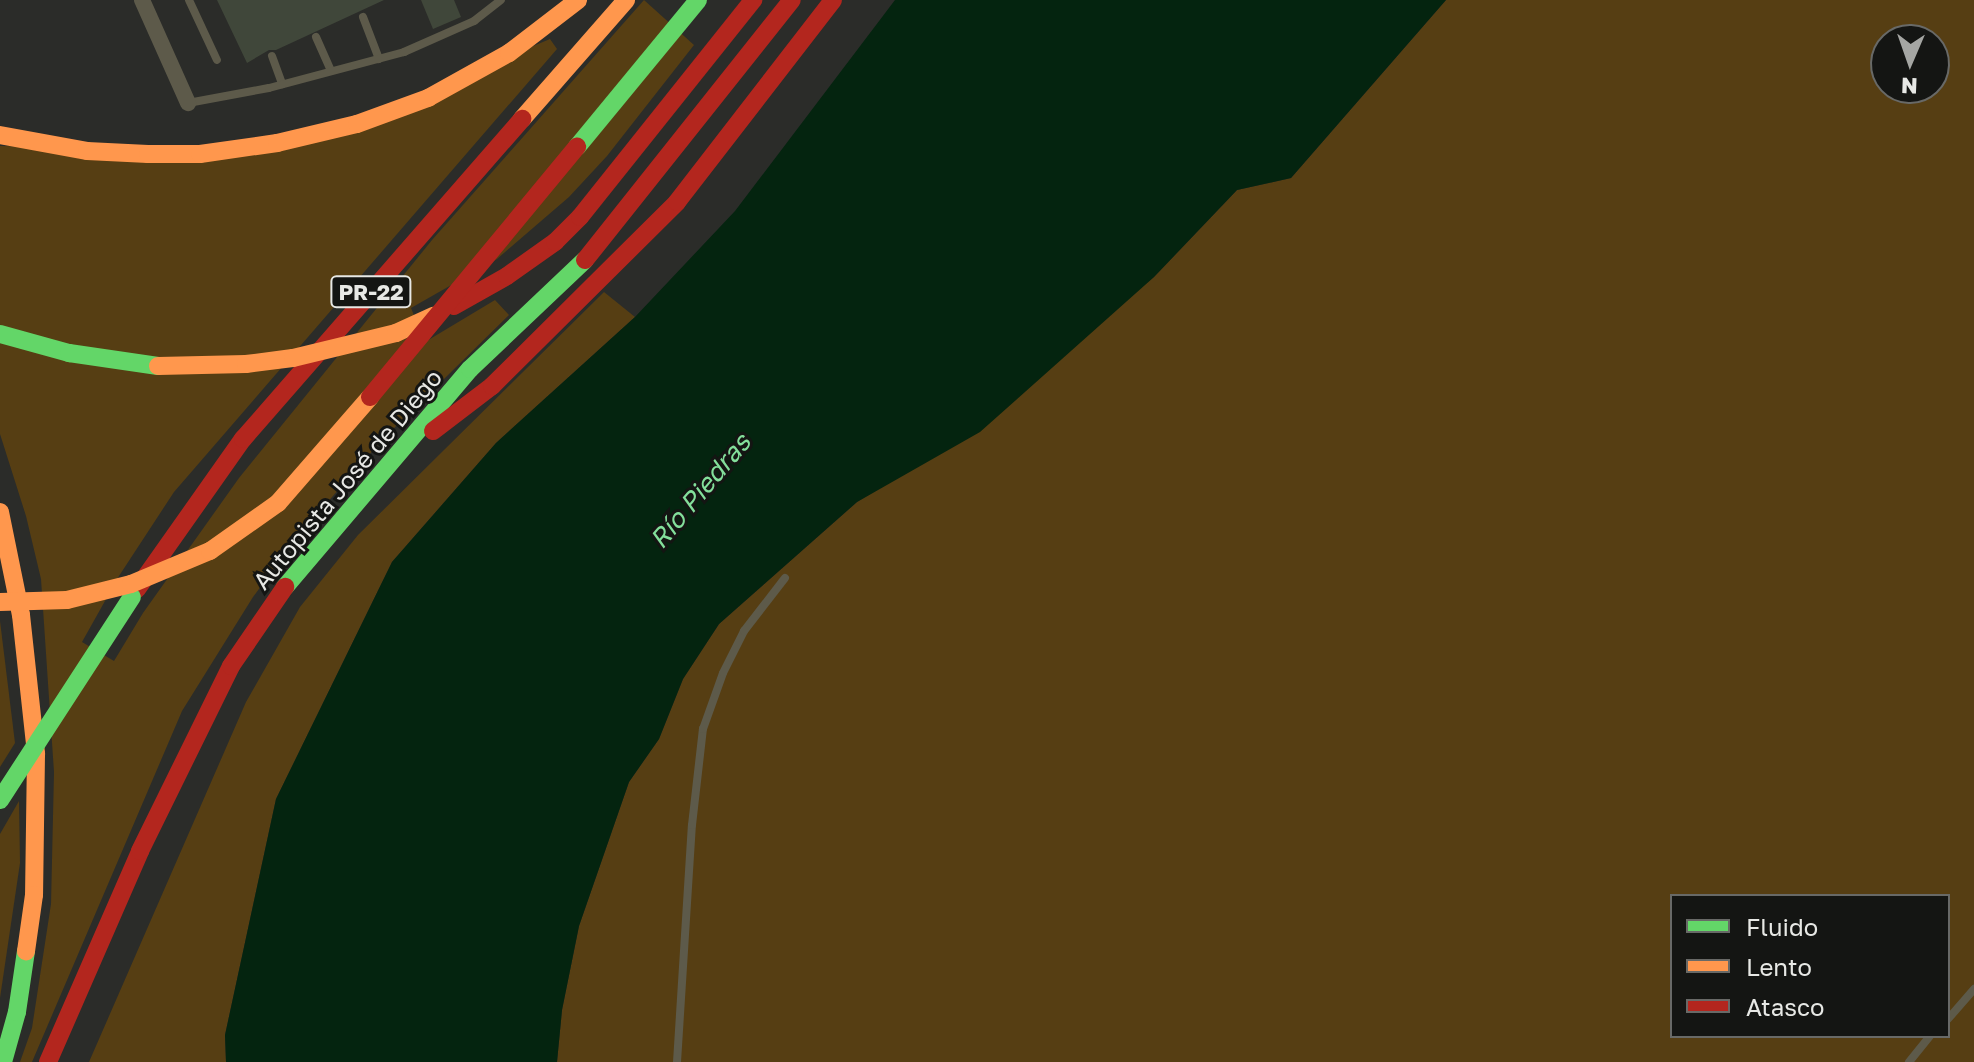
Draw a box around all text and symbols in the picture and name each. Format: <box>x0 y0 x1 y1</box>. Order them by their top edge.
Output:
north arrow <box>1870 24 1950 104</box>
text: N <box>1900 73 1918 100</box>
road number: PR-22 <box>329 274 413 310</box>
street label: Autopista José de Diego <box>246 363 448 595</box>
water label: Río Piedras <box>643 427 757 555</box>
legend <box>1670 894 1950 1038</box>
text: Fluido <box>1746 912 1818 941</box>
text: Lento <box>1746 952 1812 981</box>
text: Atasco <box>1746 992 1824 1021</box>

